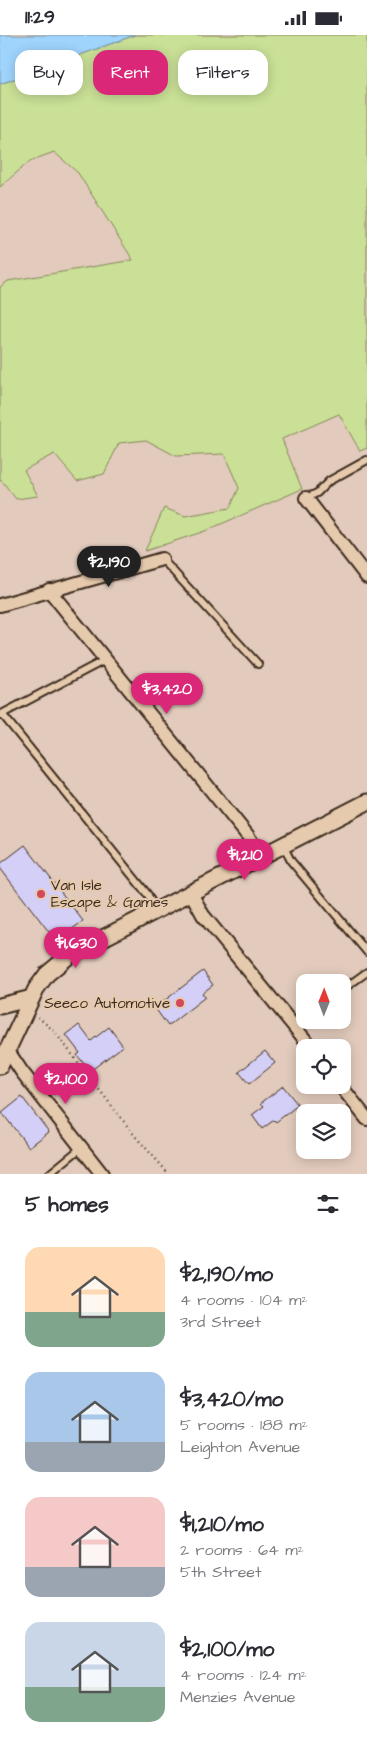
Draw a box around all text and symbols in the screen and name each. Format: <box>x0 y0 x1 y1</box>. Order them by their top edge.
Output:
text: 11:29 <box>25 4 55 31</box>
chip: Buy <box>15 50 83 95</box>
chip: Rent <box>93 50 168 95</box>
chip: Filters <box>178 50 268 95</box>
pin: $2,190 <box>68 545 150 588</box>
text: $2,190 <box>88 551 130 573</box>
pin: $3,420 <box>126 673 208 715</box>
text: $3,420 <box>142 678 192 700</box>
pin: $1,210 <box>204 839 286 881</box>
text: $1,210 <box>227 844 263 866</box>
place label: Van Isle Escape & Games <box>51 875 169 913</box>
marker: Van Isle Escape & Games <box>35 888 47 900</box>
pin: $1,630 <box>35 927 117 969</box>
text: $1,630 <box>55 932 97 954</box>
north arrow <box>296 974 351 1029</box>
map controls <box>296 974 351 1159</box>
place label: Seeco Automotive <box>44 993 170 1014</box>
marker: Seeco Automotive <box>174 997 186 1009</box>
button: locate <box>296 1039 351 1094</box>
pin: $2,100 <box>25 1063 107 1105</box>
text: $2,100 <box>44 1068 88 1090</box>
button: layers <box>296 1104 351 1159</box>
text: 5 homes <box>25 1190 109 1219</box>
icon: filters <box>314 1190 342 1218</box>
text: $2,190/mo <box>180 1260 273 1289</box>
icon: home <box>65 1267 125 1327</box>
text: 4 rooms · 104 m² <box>180 1289 308 1311</box>
text: 3rd Street <box>180 1311 261 1333</box>
text: $3,420/mo <box>180 1385 283 1414</box>
icon: home <box>65 1392 125 1452</box>
text: 5 rooms · 188 m² <box>180 1414 308 1436</box>
text: Leighton Avenue <box>180 1436 300 1458</box>
text: $1,210/mo <box>180 1510 264 1539</box>
icon: home <box>65 1517 125 1577</box>
text: 2 rooms · 64 m² <box>180 1539 304 1561</box>
text: 5th Street <box>180 1561 261 1583</box>
text: $2,100/mo <box>180 1635 274 1664</box>
icon: home <box>65 1642 125 1702</box>
text: 4 rooms · 124 m² <box>180 1664 307 1686</box>
text: Menzies Avenue <box>180 1686 295 1708</box>

